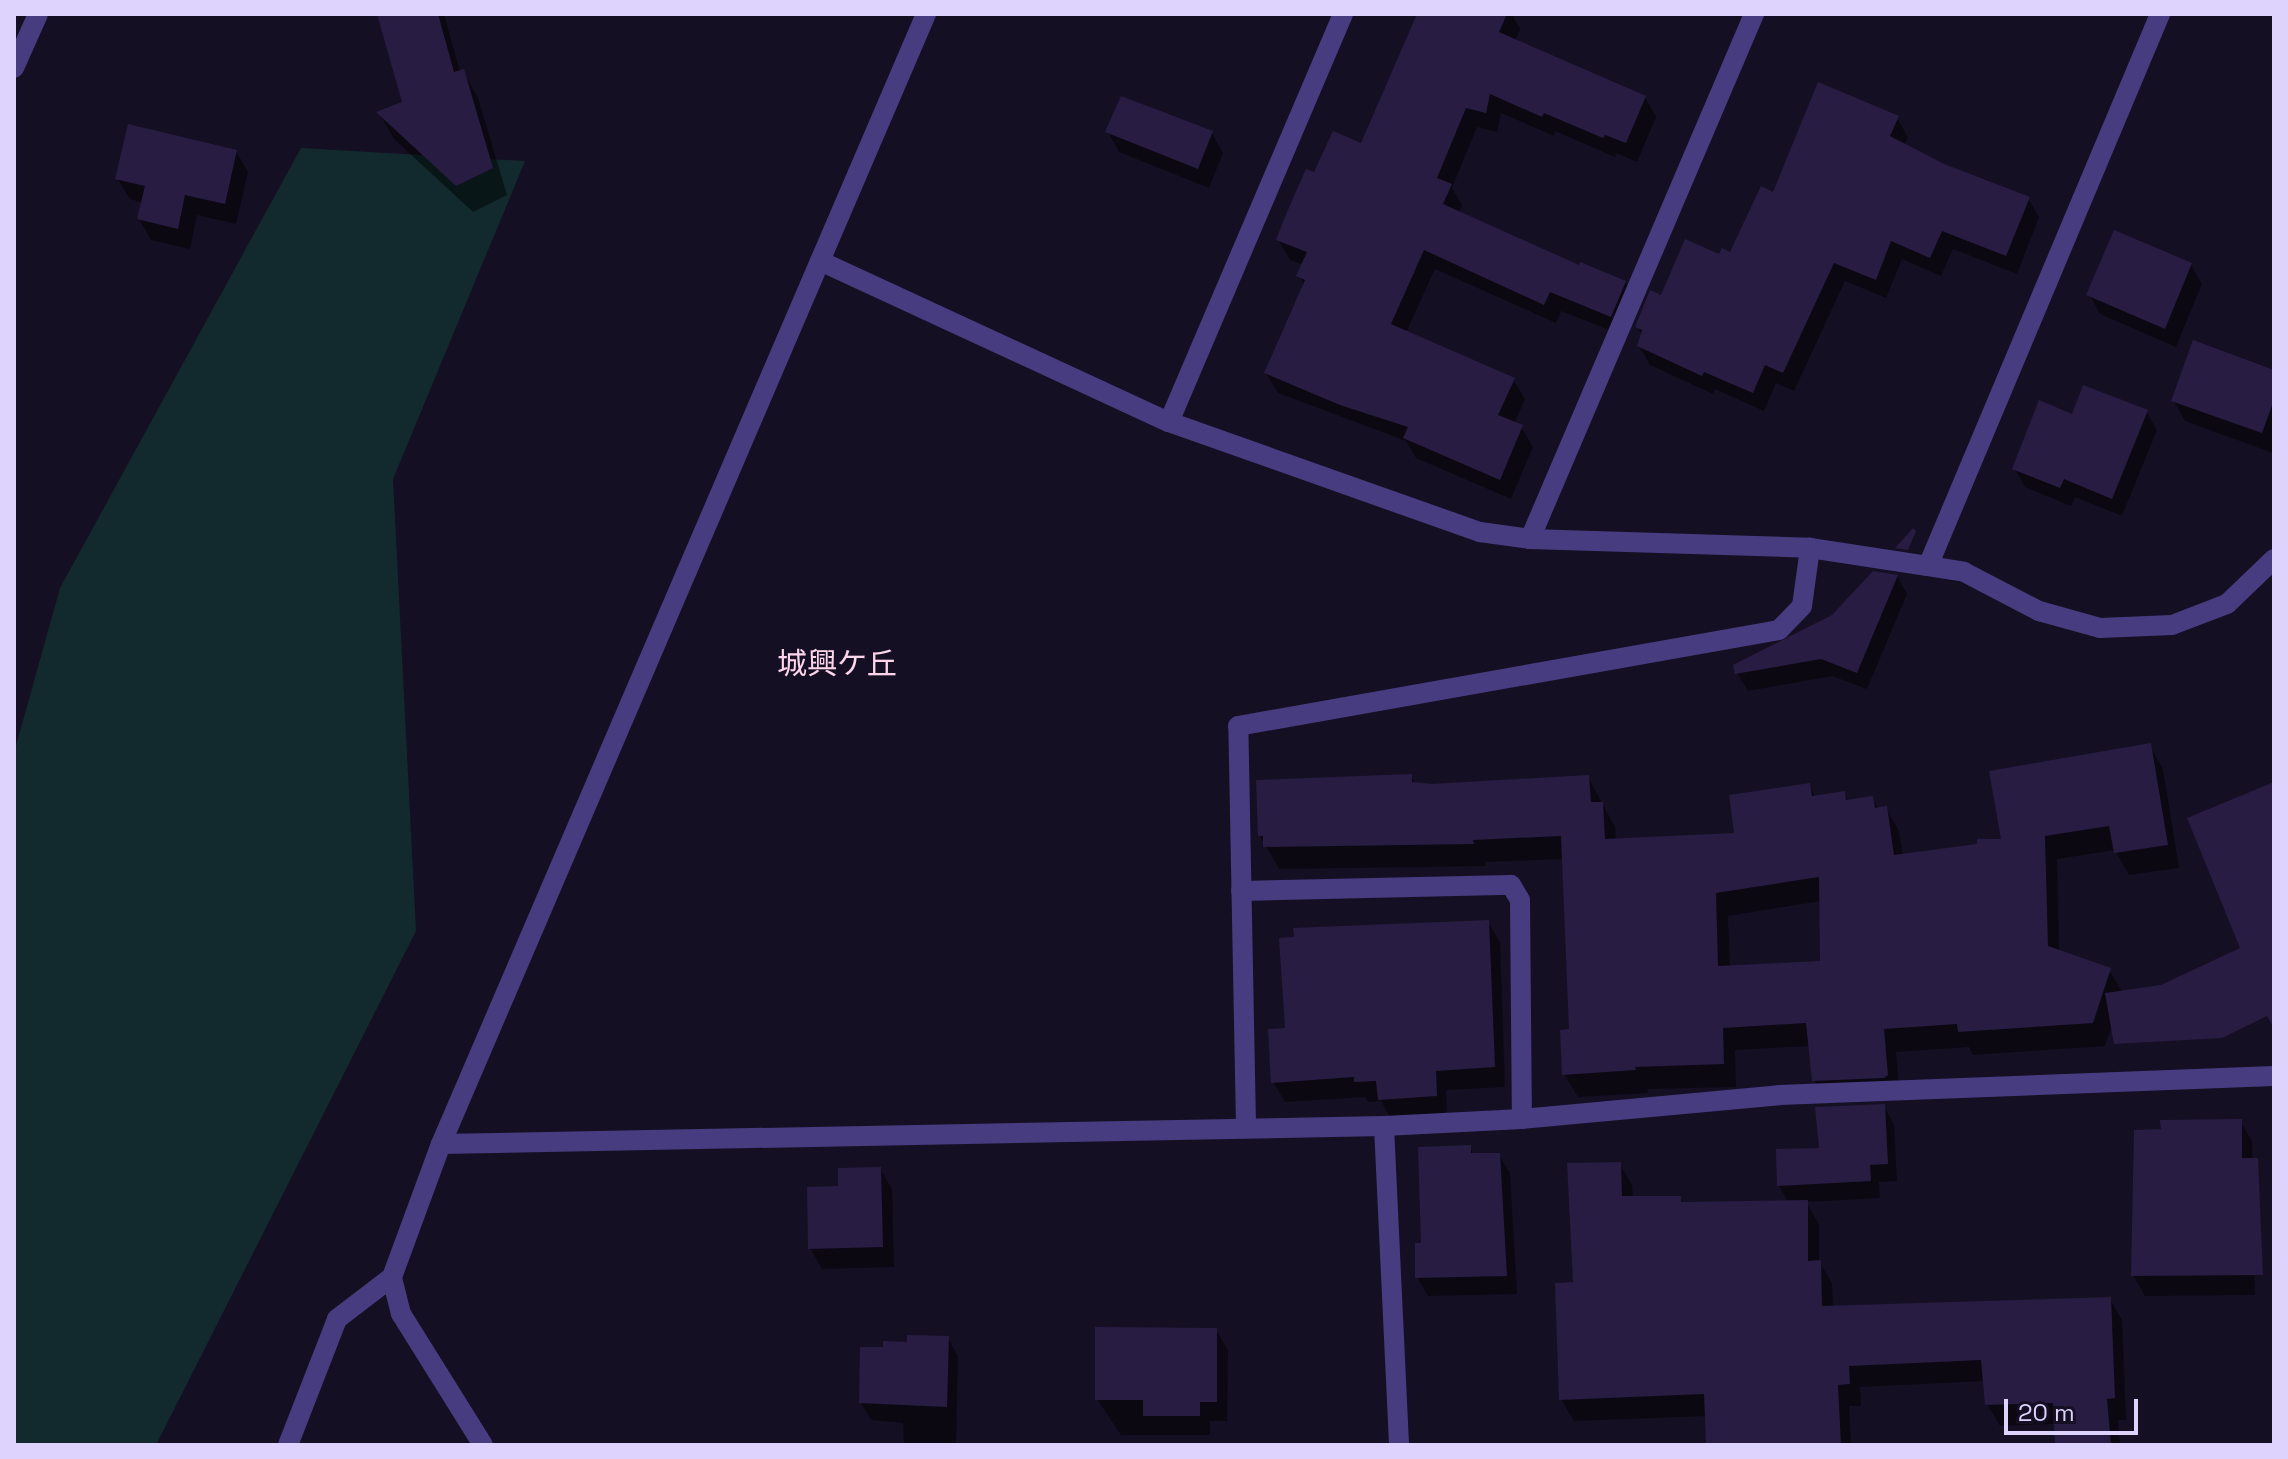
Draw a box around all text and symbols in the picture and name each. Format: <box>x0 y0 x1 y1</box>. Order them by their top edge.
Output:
district label: 城興ケ丘 <box>777 646 897 682</box>
scale bar <box>2008 1383 2142 1433</box>
text: 20 m <box>2018 1397 2075 1428</box>

